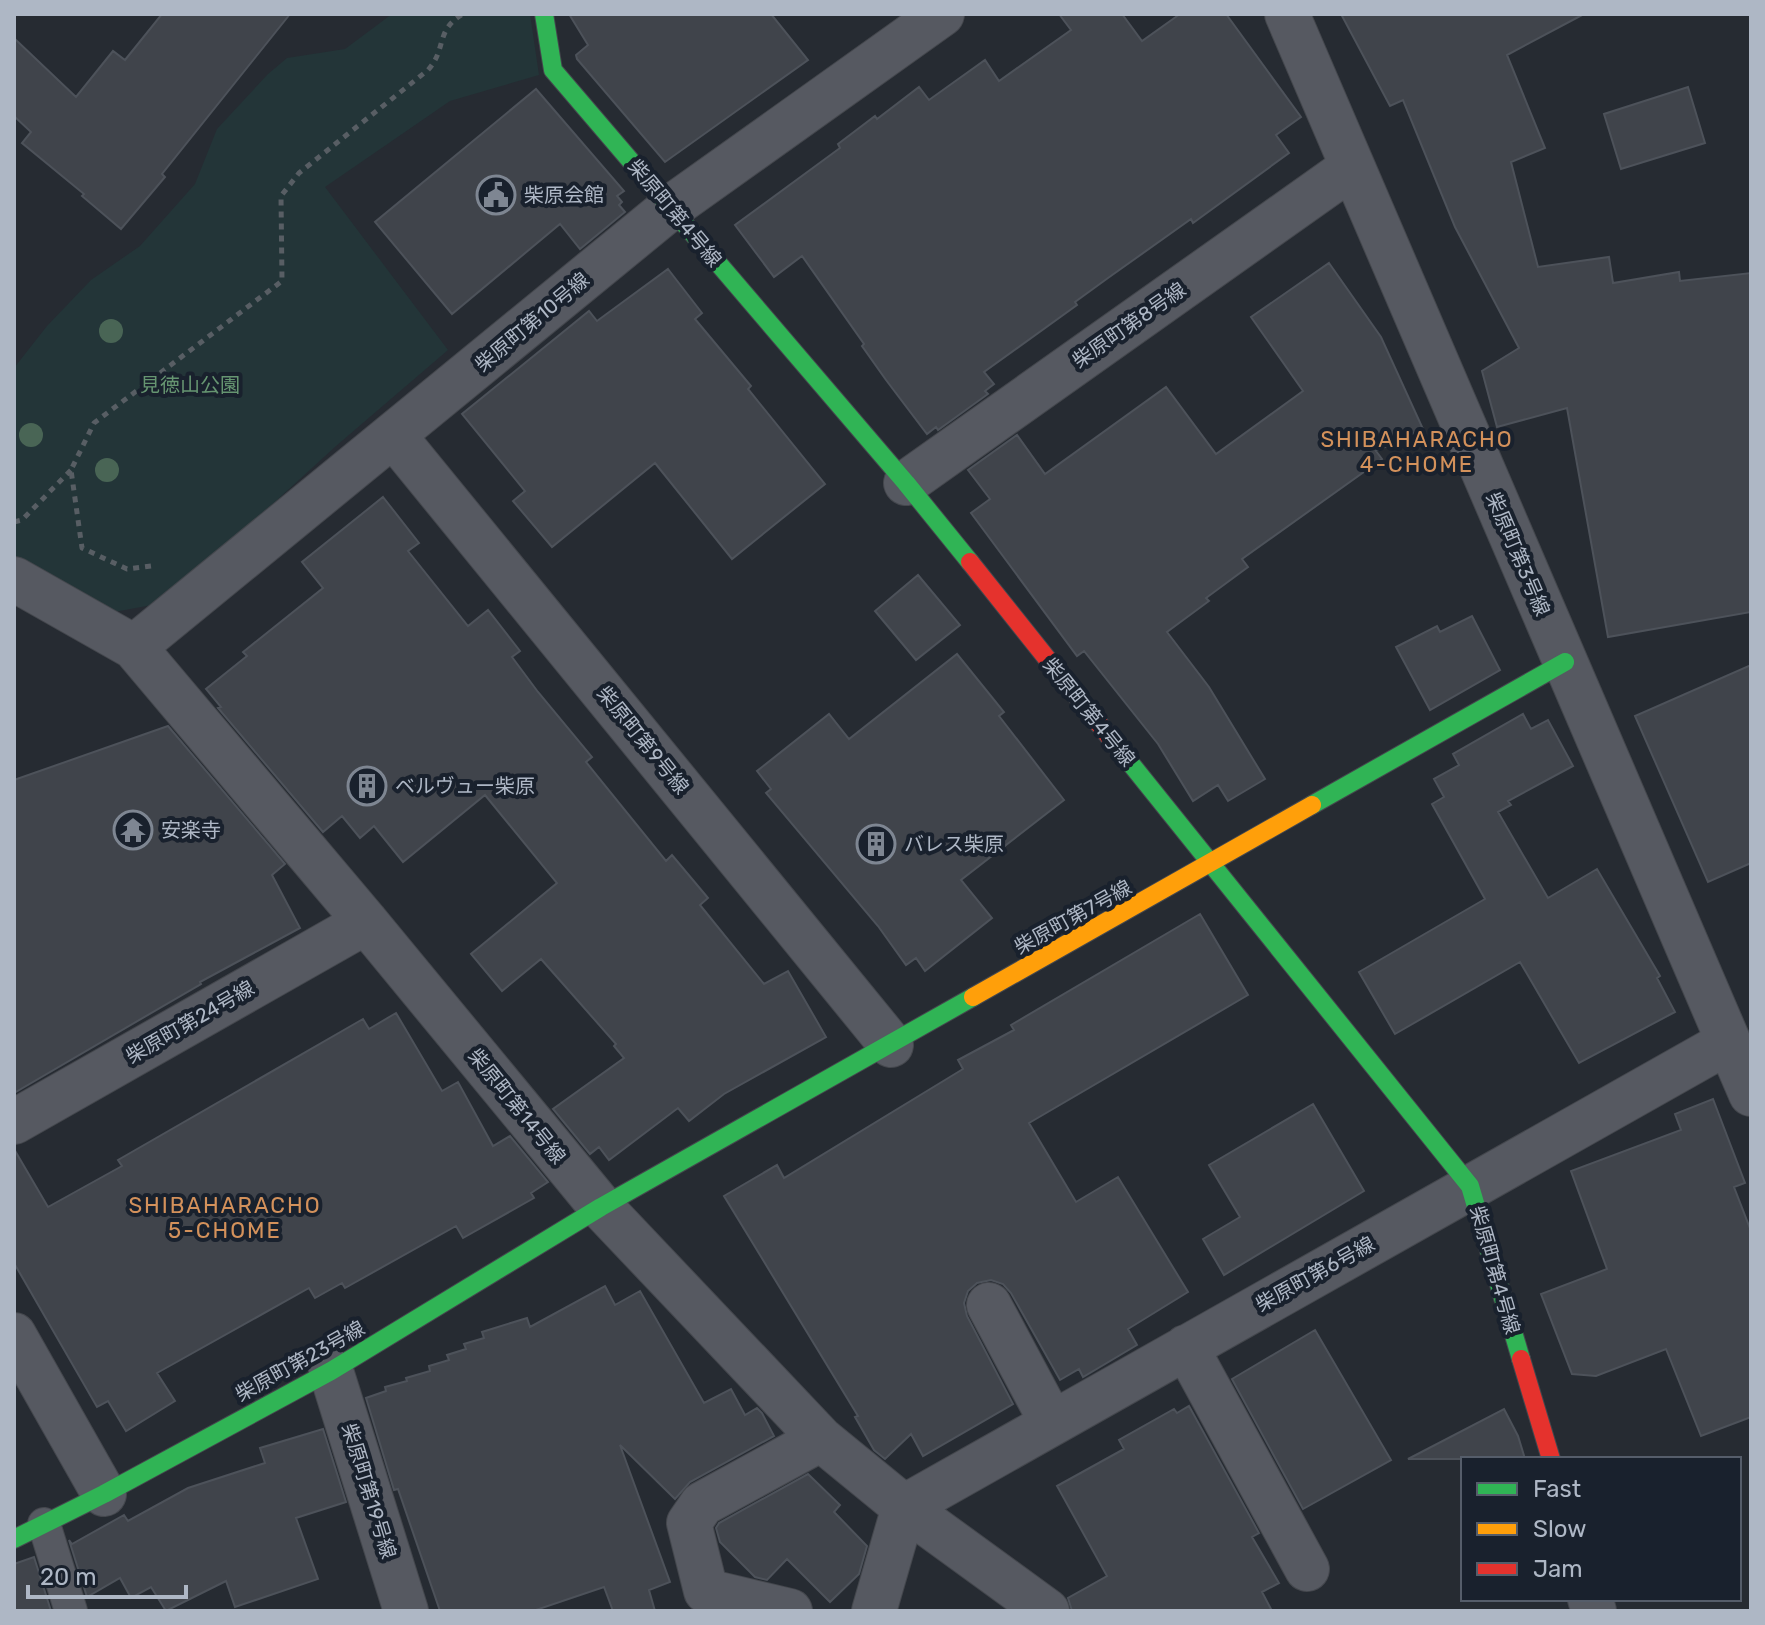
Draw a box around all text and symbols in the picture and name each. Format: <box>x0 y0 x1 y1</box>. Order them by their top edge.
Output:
street label: 柴原町第4号線 <box>623 155 727 271</box>
public building icon: 柴原会館 <box>475 174 517 216</box>
place label: 柴原会館 <box>524 183 604 207</box>
street label: 柴原町第10号線 <box>470 267 594 377</box>
street label: 柴原町第8号線 <box>1068 277 1190 373</box>
park label: 見徳山公園 <box>140 373 240 397</box>
district label: SHIBAHARACHO 4-CHOME <box>1320 426 1514 478</box>
street label: 柴原町第3号線 <box>1481 489 1555 619</box>
street label: 柴原町第4号線 <box>1038 653 1140 771</box>
street label: 柴原町第9号線 <box>592 681 694 799</box>
building icon: ベルヴュー柴原 <box>346 765 388 807</box>
place label: ベルヴュー柴原 <box>395 774 535 798</box>
temple icon: 安楽寺 <box>112 809 154 851</box>
place label: 安楽寺 <box>161 818 221 842</box>
building icon: バレス柴原 <box>855 823 897 865</box>
place label: バレス柴原 <box>904 832 1004 856</box>
street label: 柴原町第7号線 <box>1010 875 1136 959</box>
street label: 柴原町第24号線 <box>122 976 258 1068</box>
street label: 柴原町第14号線 <box>463 1044 571 1168</box>
district label: SHIBAHARACHO 5-CHOME <box>128 1192 322 1244</box>
street label: 柴原町第4号線 <box>1465 1203 1525 1337</box>
street label: 柴原町第6号線 <box>1251 1231 1379 1317</box>
street label: 柴原町第23号線 <box>231 1316 369 1406</box>
street label: 柴原町第19号線 <box>337 1420 401 1562</box>
legend <box>1461 1457 1741 1601</box>
text: Fast <box>1533 1475 1581 1503</box>
text: Slow <box>1533 1515 1586 1543</box>
scale bar <box>28 1549 186 1599</box>
text: Jam <box>1533 1555 1583 1583</box>
text: 20 m <box>40 1563 97 1591</box>

